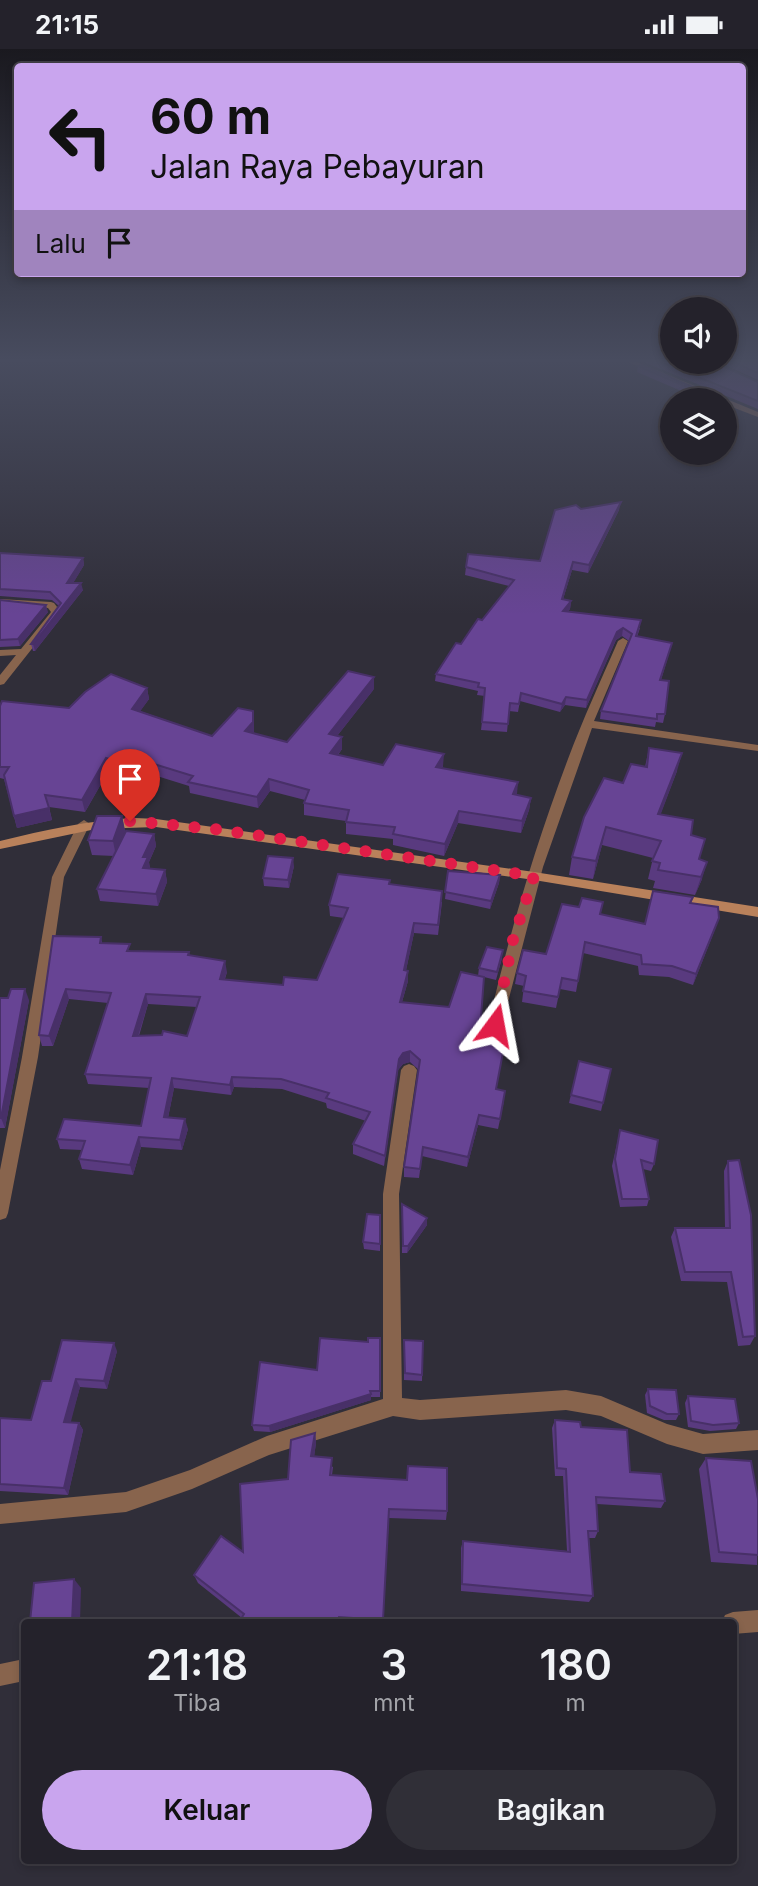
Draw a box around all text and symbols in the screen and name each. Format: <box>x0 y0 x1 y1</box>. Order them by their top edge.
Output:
text: 21:15 <box>35 9 99 40</box>
text: 60 m <box>150 87 271 146</box>
icon: left <box>35 91 126 182</box>
text: Jalan Raya Pebayuran <box>150 147 485 186</box>
icon: arrive <box>100 224 138 262</box>
text: Lalu <box>35 228 86 259</box>
map controls <box>660 297 737 465</box>
button: sound <box>660 297 737 374</box>
button: layers <box>660 388 737 465</box>
pin <box>100 749 160 821</box>
icon: arrive <box>111 760 149 798</box>
position arrow <box>458 988 532 1062</box>
text: 21:18 <box>146 1639 248 1690</box>
text: 3 <box>380 1639 407 1690</box>
text: 180 <box>540 1639 612 1690</box>
text: Tiba <box>173 1689 221 1717</box>
text: mnt <box>373 1689 414 1717</box>
text: m <box>566 1689 586 1717</box>
button: Keluar <box>42 1770 372 1850</box>
button: Bagikan <box>386 1770 716 1850</box>

